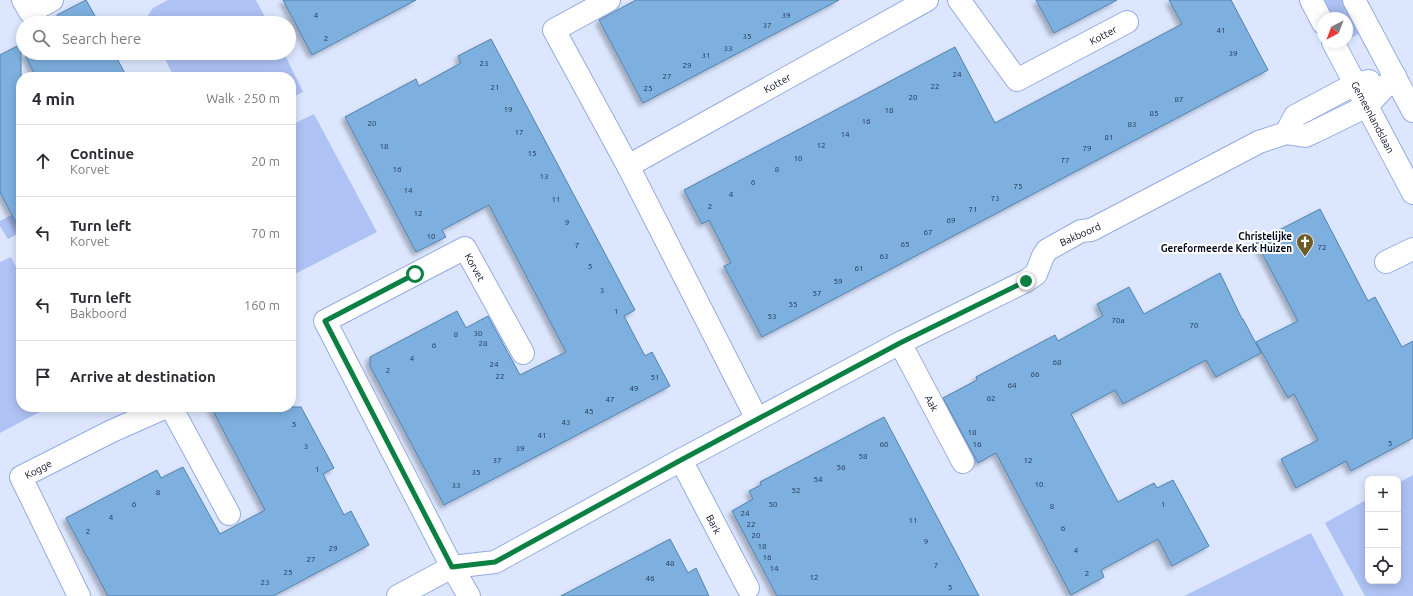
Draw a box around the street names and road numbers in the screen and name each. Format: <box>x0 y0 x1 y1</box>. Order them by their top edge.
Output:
street label: Kotter <box>1088 24 1119 47</box>
street label: Kotter <box>762 72 793 95</box>
street label: Gemeenlandslaan <box>1349 79 1396 155</box>
street label: Bakboord <box>1058 220 1103 248</box>
street label: Korvet <box>462 251 487 283</box>
street label: Aak <box>923 393 940 413</box>
street label: Kogge <box>23 458 54 481</box>
street label: Bark <box>704 513 723 536</box>

